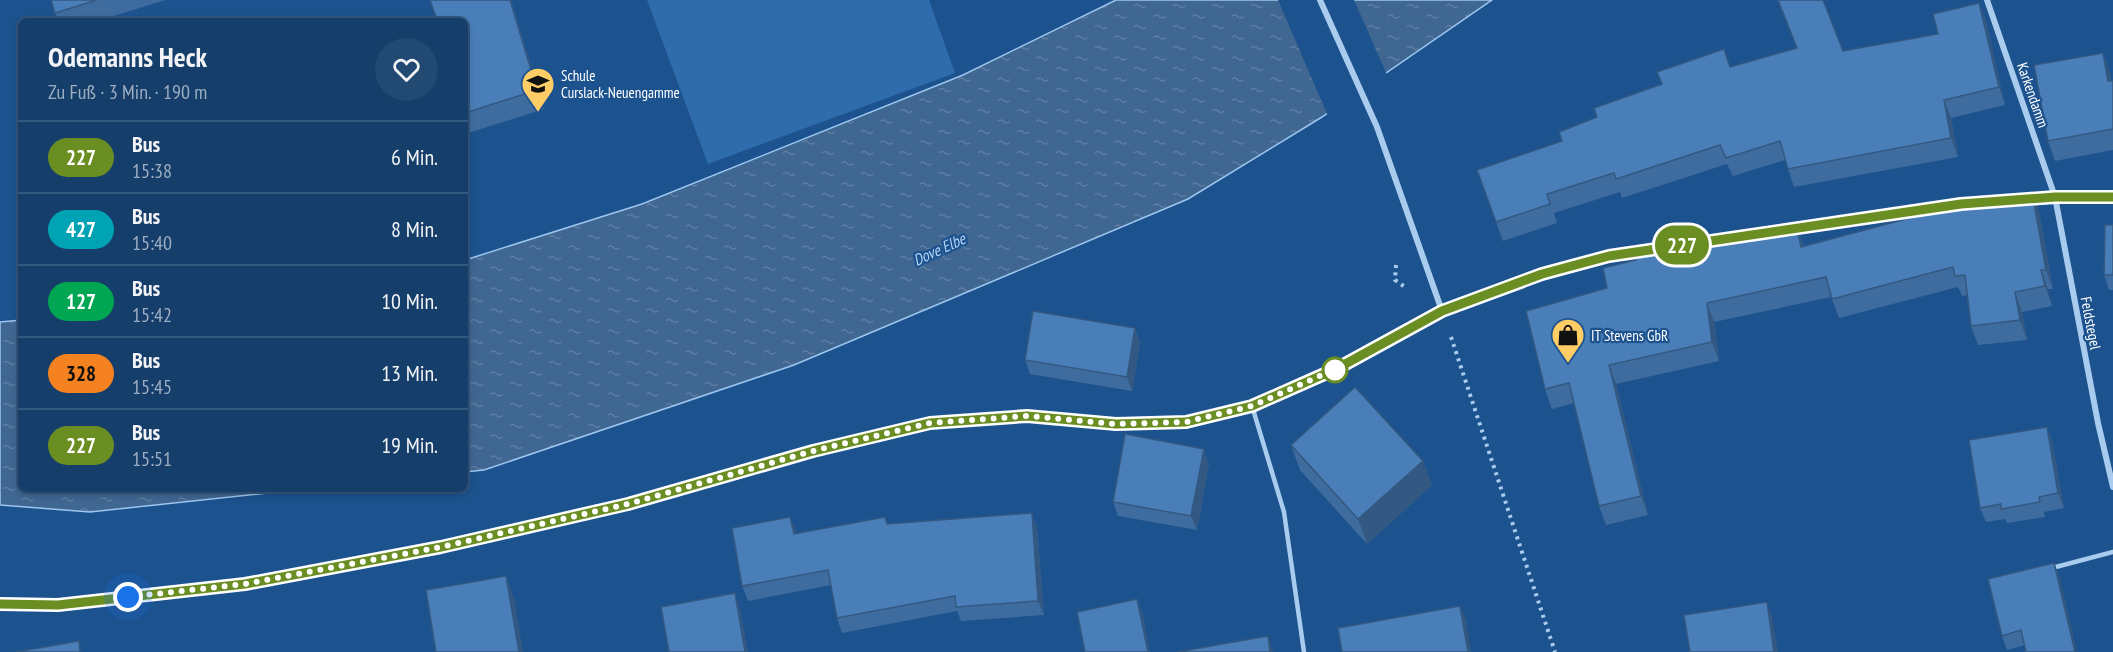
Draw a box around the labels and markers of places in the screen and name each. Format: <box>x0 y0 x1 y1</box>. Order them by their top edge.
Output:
school or university icon: Schule Curslack-Neuengamme <box>520 66 556 113</box>
place label: Schule Curslack-Neuengamme <box>561 66 680 102</box>
shop icon: IT Stevens GbR <box>1550 317 1586 364</box>
place label: IT Stevens GbR <box>1591 326 1668 345</box>
unlabelled marker <box>1322 357 1348 383</box>

